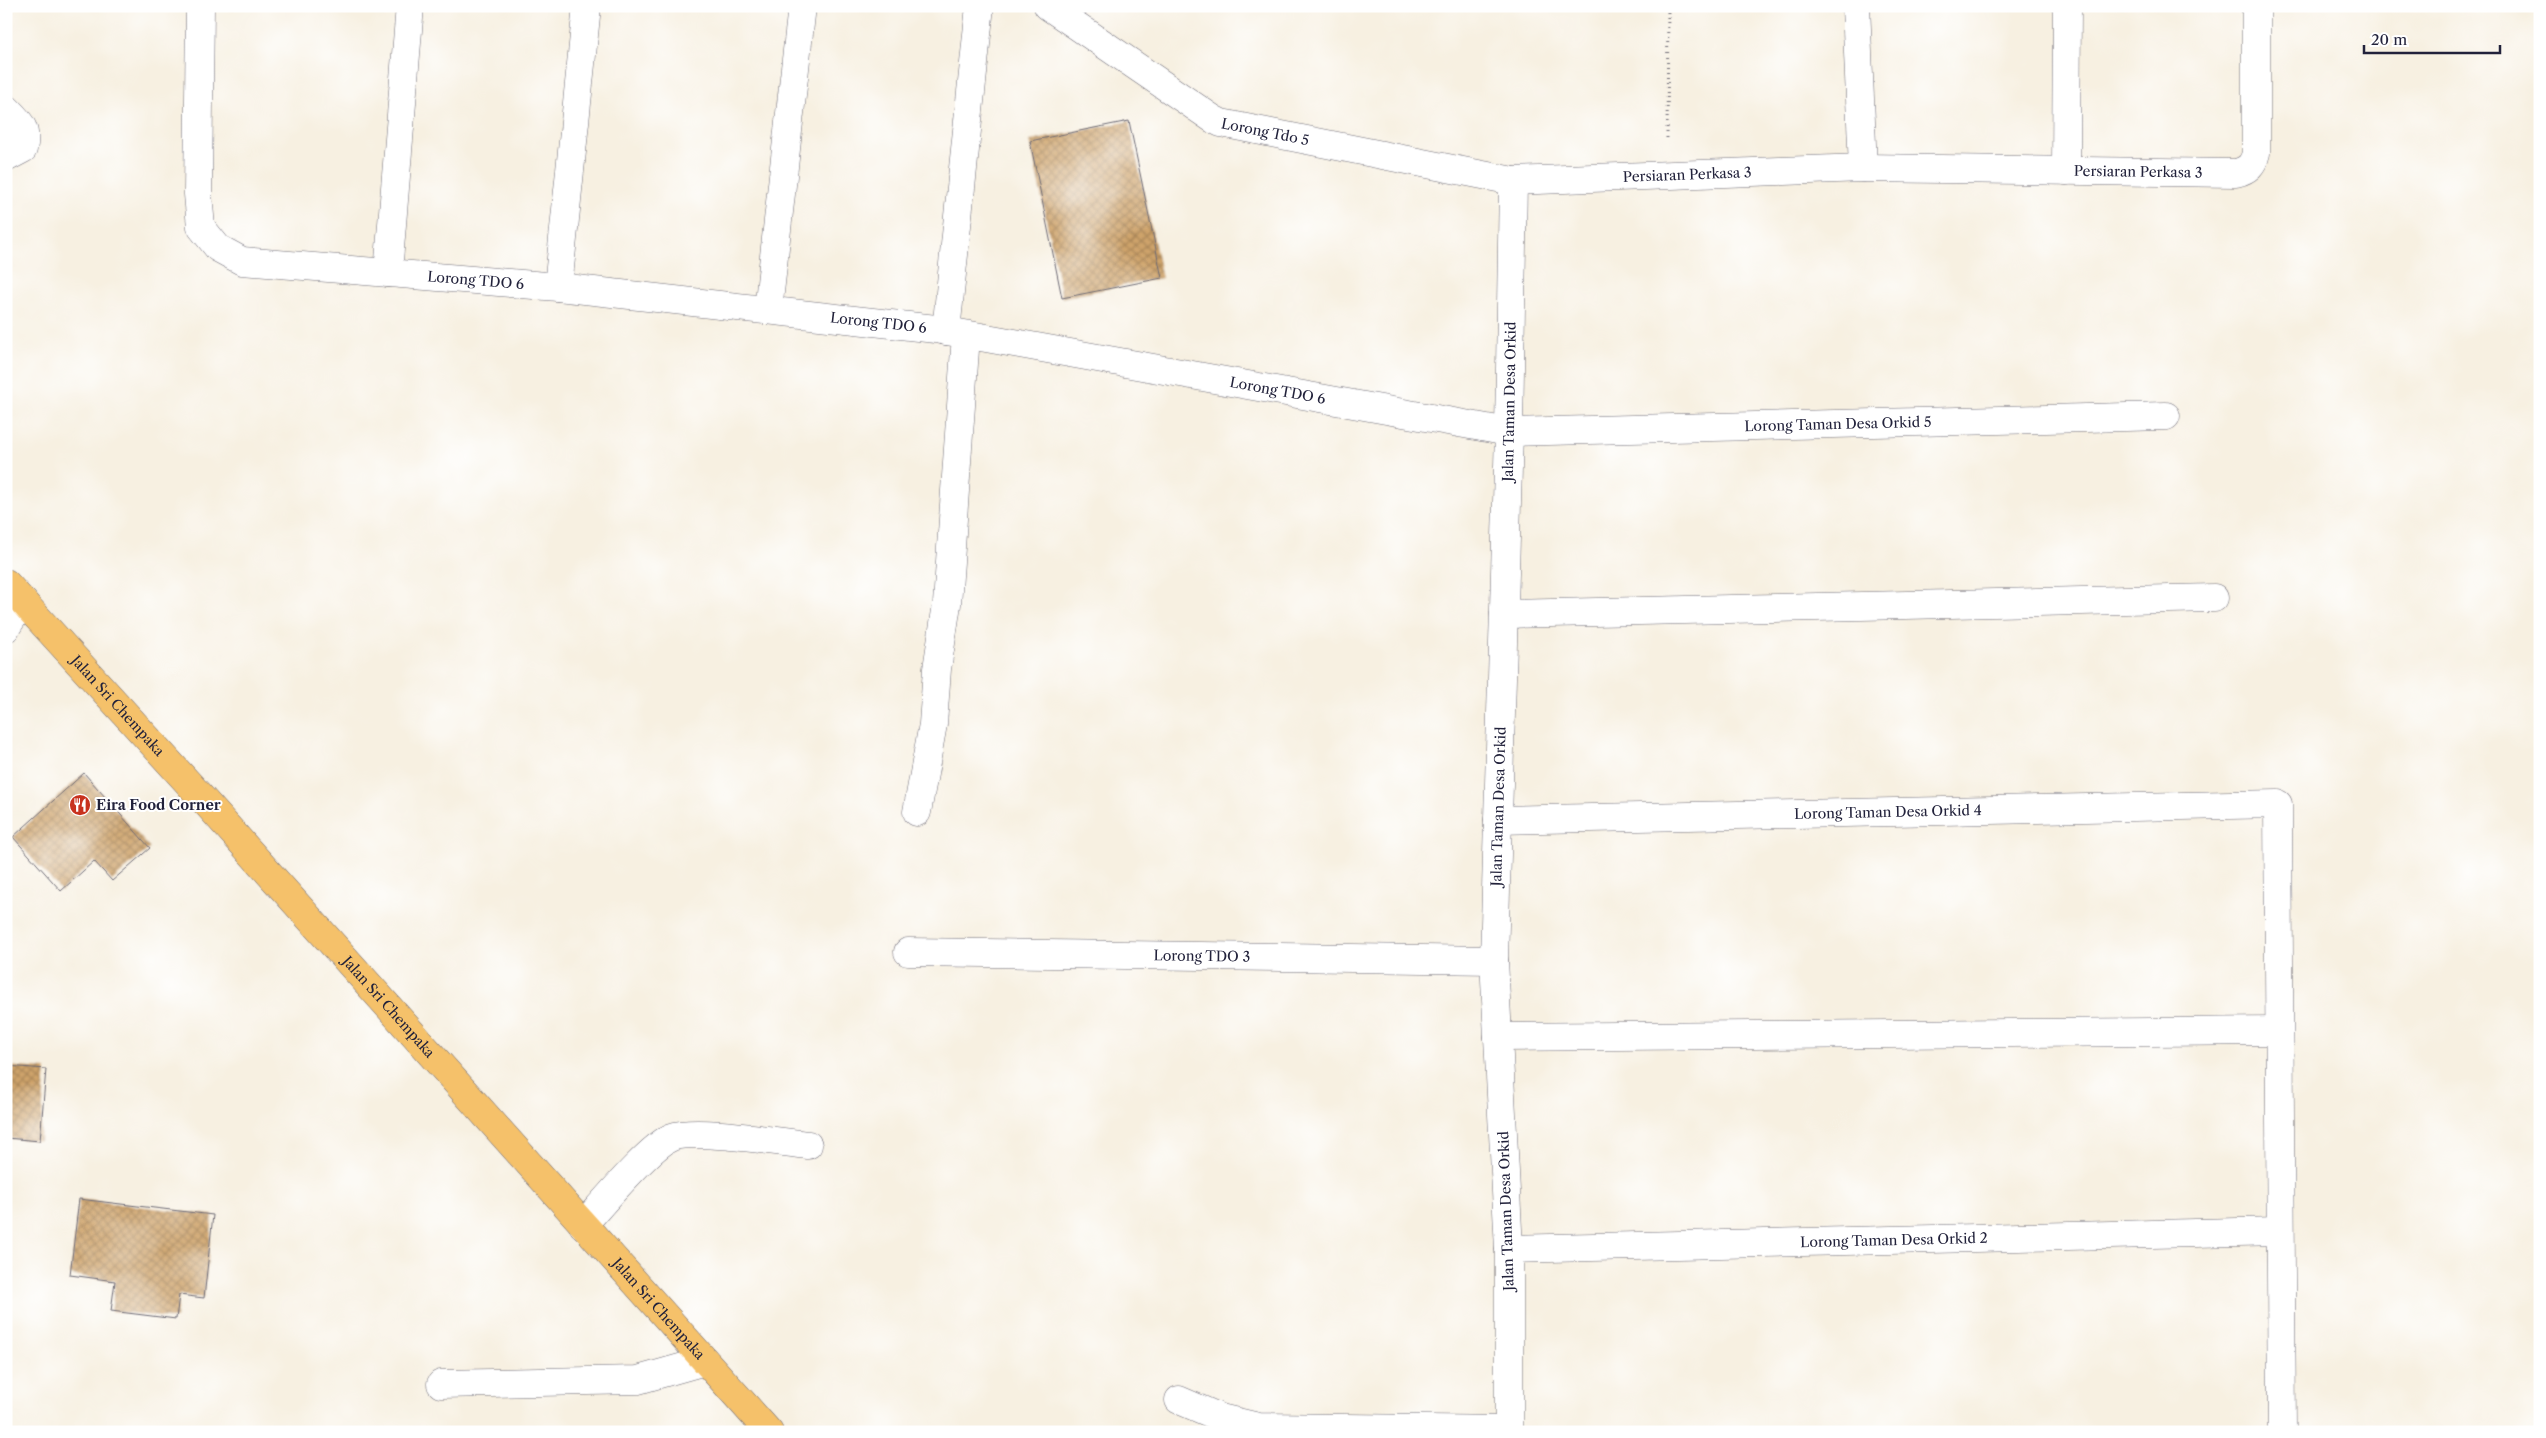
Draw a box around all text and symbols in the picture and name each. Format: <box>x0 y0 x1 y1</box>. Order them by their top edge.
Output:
scale bar <box>2364 22 2500 54</box>
text: 20 m <box>2371 30 2407 49</box>
street label: Lorong Tdo 5 <box>1220 114 1311 149</box>
street label: Persiaran Perkasa 3 <box>2074 162 2203 182</box>
street label: Persiaran Perkasa 3 <box>1623 163 1752 186</box>
street label: Lorong TDO 6 <box>427 267 525 293</box>
street label: Lorong TDO 6 <box>829 308 928 337</box>
street label: Jalan Taman Desa Orkid <box>1499 321 1520 484</box>
street label: Lorong TDO 6 <box>1228 373 1327 408</box>
street label: Lorong Taman Desa Orkid 5 <box>1744 413 1932 435</box>
street label: Jalan Sri Chempaka <box>66 650 169 760</box>
street label: Jalan Taman Desa Orkid <box>1487 726 1510 889</box>
restaurant icon: Eira Food Corner <box>68 793 92 817</box>
place label: Eira Food Corner <box>96 796 221 814</box>
street label: Lorong Taman Desa Orkid 4 <box>1794 801 1982 823</box>
street label: Lorong TDO 3 <box>1154 946 1250 966</box>
street label: Jalan Sri Chempaka <box>337 951 439 1062</box>
street label: Jalan Taman Desa Orkid <box>1494 1130 1518 1293</box>
street label: Lorong Taman Desa Orkid 2 <box>1800 1229 1988 1251</box>
street label: Jalan Sri Chempaka <box>607 1253 709 1364</box>

